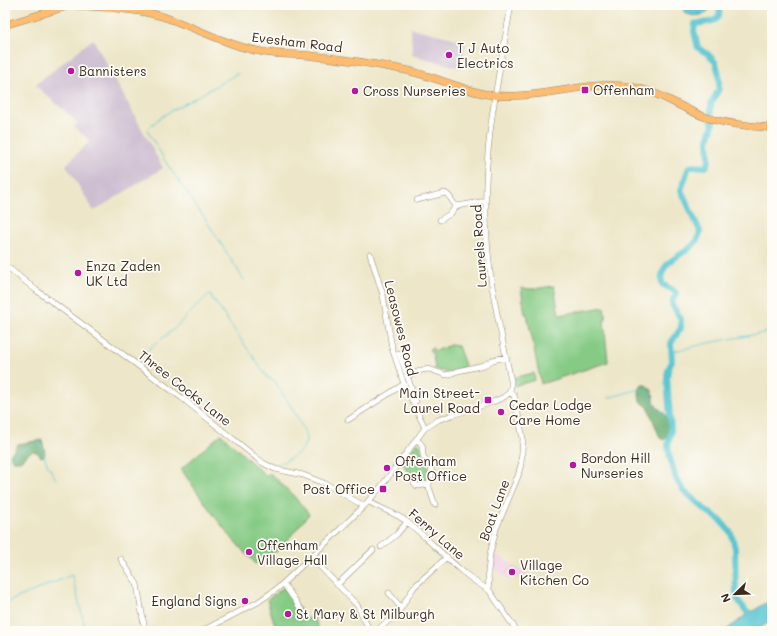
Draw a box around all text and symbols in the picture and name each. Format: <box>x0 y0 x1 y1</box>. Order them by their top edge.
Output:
street label: Evesham Road <box>251 28 343 55</box>
place label: T J Auto Electrics <box>457 39 514 71</box>
marker: T J Auto Electrics <box>444 50 454 60</box>
place label: Bannisters <box>79 62 146 79</box>
marker: Bannisters <box>66 66 76 76</box>
place label: Offenham <box>593 81 654 98</box>
place label: Cross Nurseries <box>363 82 466 99</box>
marker: Offenham <box>580 85 590 95</box>
marker: Cross Nurseries <box>350 86 360 96</box>
street label: Laurels Road <box>467 204 490 288</box>
place label: Enza Zaden UK Ltd <box>86 257 160 289</box>
marker: Enza Zaden UK Ltd <box>73 268 83 278</box>
street label: Leasowes Road <box>381 278 422 377</box>
street label: Three Cocks Lane <box>135 346 235 429</box>
place label: Main Street- Laurel Road <box>399 384 480 416</box>
marker: Main Street- Laurel Road <box>483 395 493 405</box>
place label: Cedar Lodge Care Home <box>509 396 592 428</box>
marker: Cedar Lodge Care Home <box>496 407 506 417</box>
place label: Bordon Hill Nurseries <box>581 449 650 481</box>
place label: Offenham Post Office <box>395 452 467 484</box>
marker: Bordon Hill Nurseries <box>568 460 578 470</box>
marker: Offenham Post Office <box>382 463 392 473</box>
street label: Boat Lane <box>475 477 512 543</box>
place label: Post Office <box>303 480 375 497</box>
marker: Post Office <box>378 484 388 494</box>
street label: Ferry Lane <box>406 504 469 563</box>
place label: Offenham Village Hall <box>257 536 328 568</box>
marker: Offenham Village Hall <box>244 547 254 557</box>
place label: Village Kitchen Co <box>520 556 589 588</box>
marker: Village Kitchen Co <box>507 567 517 577</box>
north arrow <box>715 574 755 614</box>
text: N <box>717 591 734 605</box>
place label: England Signs <box>151 592 237 609</box>
marker: England Signs <box>240 596 250 606</box>
place label: St Mary & St Milburgh <box>296 605 434 622</box>
marker: St Mary & St Milburgh <box>283 609 293 619</box>

